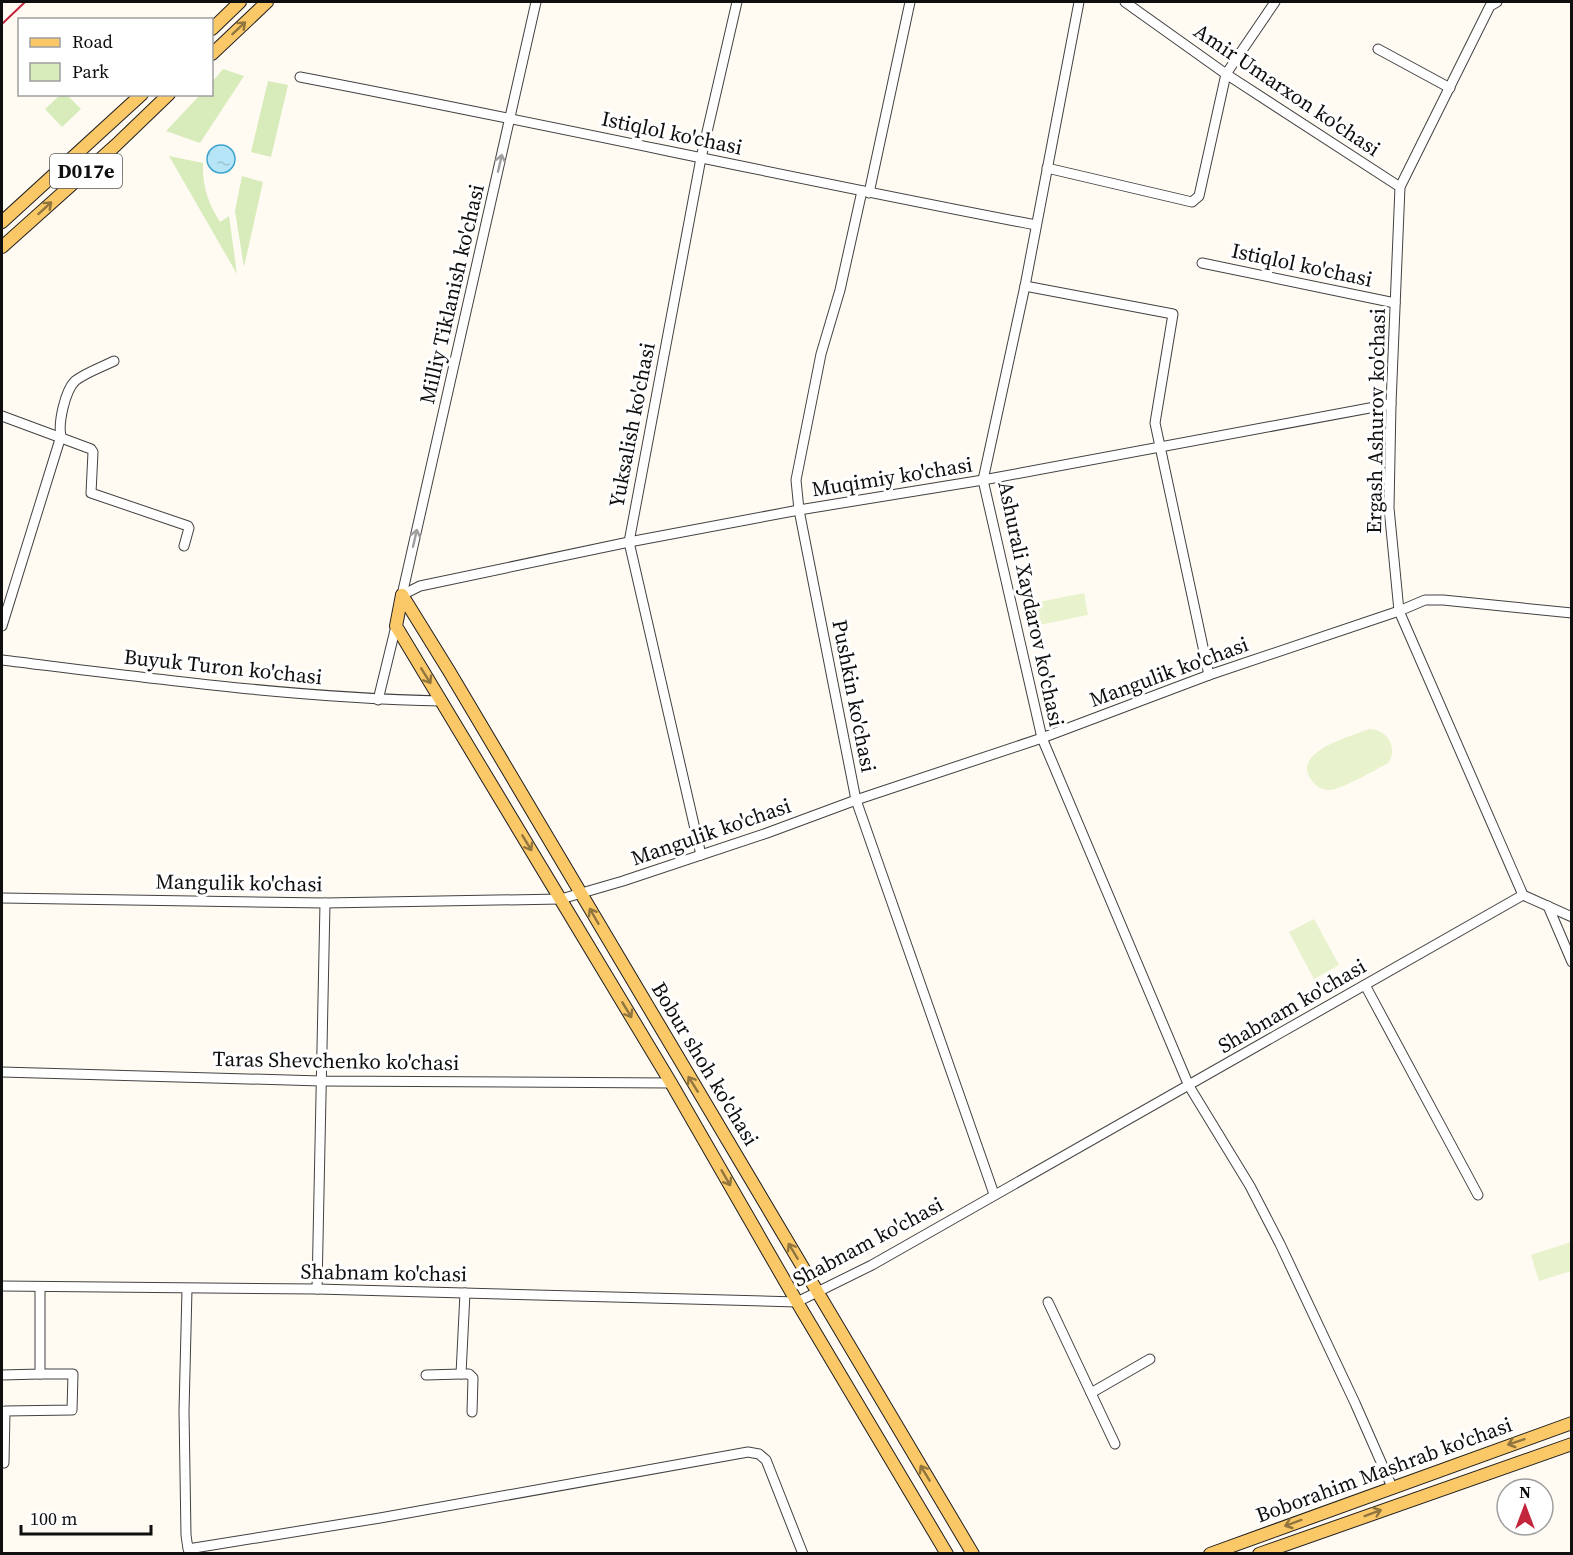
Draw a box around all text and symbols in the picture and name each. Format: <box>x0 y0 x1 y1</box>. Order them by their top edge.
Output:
street label: Amir Umarxon ko'chasi <box>1188 16 1386 163</box>
legend <box>18 18 213 96</box>
one-way arrow <box>232 21 247 35</box>
text: Road <box>72 29 113 54</box>
text: Park <box>72 59 109 84</box>
street label: Istiqlol ko'chasi <box>599 103 745 162</box>
road number: D017e <box>50 154 122 188</box>
one-way arrow <box>495 154 507 173</box>
street label: Milliy Tiklanish ko'chasi <box>412 181 491 407</box>
one-way arrow <box>37 201 52 215</box>
street label: Istiqlol ko'chasi <box>1229 235 1375 294</box>
street label: Ergash Ashurov ko'chasi <box>1359 308 1392 534</box>
street label: Yuksalish ko'chasi <box>601 340 662 510</box>
street label: Muqimiy ko'chasi <box>809 449 974 504</box>
street label: Ashurali Xaydarov ko'chasi <box>991 479 1072 729</box>
one-way arrow <box>410 529 421 548</box>
street label: Pushkin ko'chasi <box>825 617 884 775</box>
street label: Mangulik ko'chasi <box>1085 629 1252 714</box>
street label: Buyuk Turon ko'chasi <box>122 642 324 691</box>
one-way arrow <box>421 667 433 684</box>
street label: Mangulik ko'chasi <box>627 791 795 872</box>
one-way arrow <box>521 834 533 851</box>
street label: Mangulik ko'chasi <box>155 867 323 898</box>
one-way arrow <box>588 908 600 925</box>
street label: Shabnam ko'chasi <box>1212 951 1371 1060</box>
street label: Bobur shoh ko'chasi <box>645 976 766 1151</box>
one-way arrow <box>622 1001 634 1018</box>
street label: Taras Shevchenko ko'chasi <box>212 1044 460 1077</box>
one-way arrow <box>687 1075 700 1092</box>
one-way arrow <box>720 1169 732 1186</box>
street label: Shabnam ko'chasi <box>787 1190 948 1293</box>
one-way arrow <box>787 1243 799 1260</box>
street label: Shabnam ko'chasi <box>301 1257 468 1288</box>
street label: Boborahim Mashrab ko'chasi <box>1252 1410 1516 1529</box>
one-way arrow <box>1507 1438 1526 1449</box>
one-way arrow <box>919 1465 931 1482</box>
north arrow <box>1495 1477 1555 1537</box>
text: N <box>1519 1481 1531 1503</box>
scale bar <box>21 1498 152 1536</box>
text: 100 m <box>30 1506 77 1531</box>
one-way arrow <box>1363 1506 1382 1517</box>
one-way arrow <box>1285 1518 1303 1529</box>

